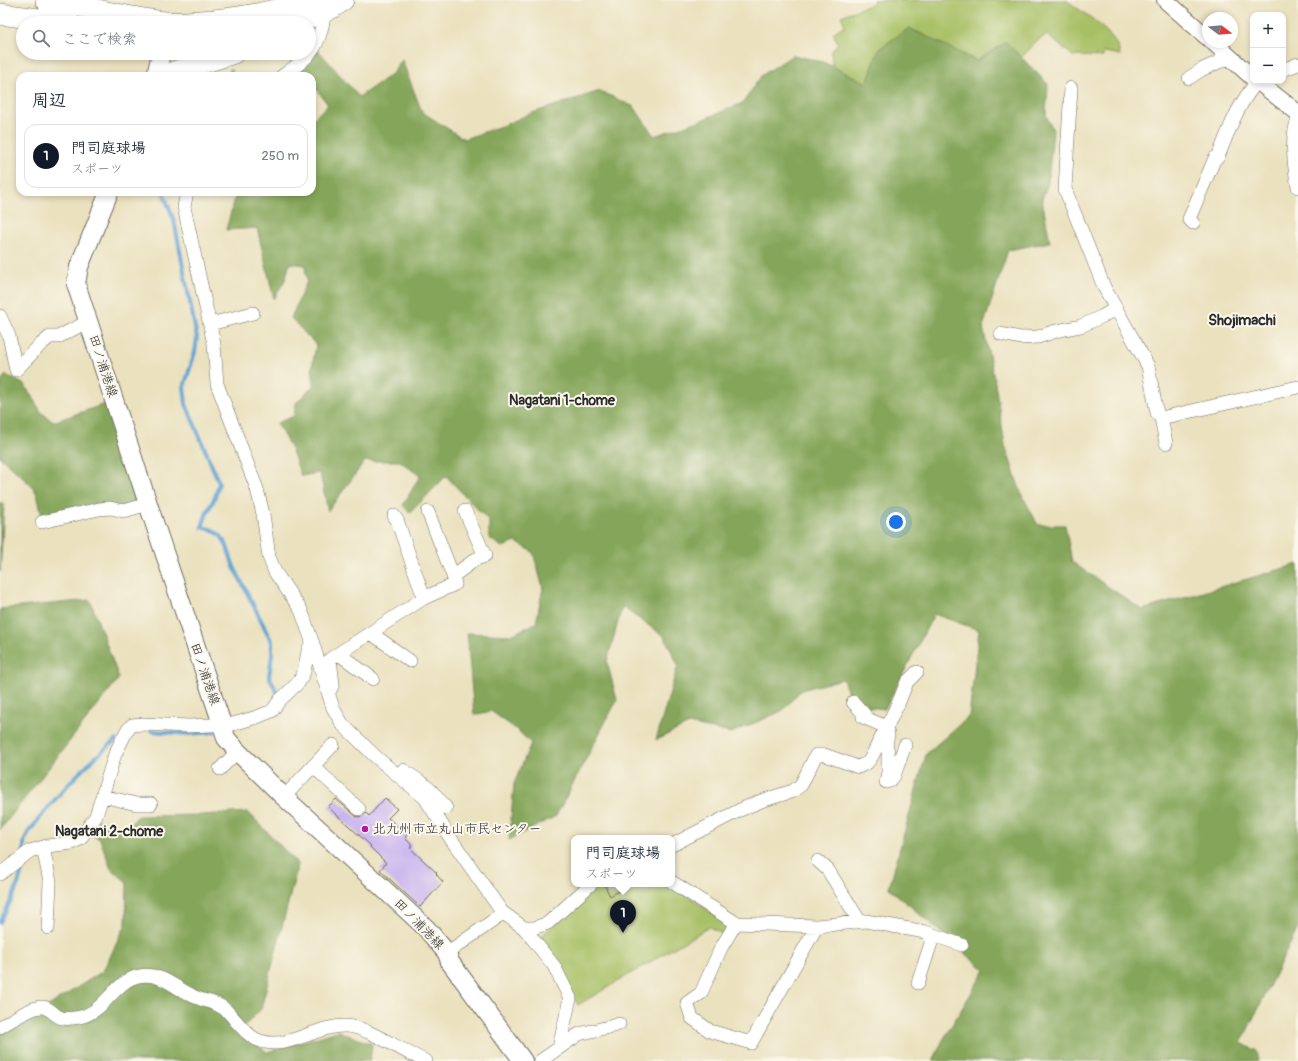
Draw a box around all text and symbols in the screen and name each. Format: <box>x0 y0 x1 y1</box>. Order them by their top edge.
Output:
north arrow <box>1202 12 1238 48</box>
map controls <box>1250 12 1286 84</box>
button: + <box>1250 12 1286 48</box>
search box <box>16 16 316 60</box>
icon: search <box>30 27 52 49</box>
text: ここで検索 <box>62 30 137 49</box>
button: − <box>1250 48 1286 84</box>
text: 周辺 <box>32 90 66 111</box>
text: 門司庭球場 <box>71 139 146 158</box>
text: 1 <box>43 148 49 164</box>
text: 250 m <box>261 148 299 164</box>
text: スポーツ <box>71 161 123 177</box>
district label: Shojimachi <box>1208 311 1276 330</box>
street label: 田ノ浦港線 <box>85 333 121 400</box>
district label: Nagatani 1-chome <box>509 392 616 409</box>
your location <box>886 512 906 532</box>
street label: 田ノ浦港線 <box>187 641 223 708</box>
place label: 北九州市立丸山市民センター <box>373 821 541 837</box>
district label: Nagatani 2-chome <box>55 823 164 840</box>
marker: 北九州市立丸山市民センター <box>360 824 370 834</box>
popup <box>571 835 675 887</box>
text: 門司庭球場 <box>585 844 661 863</box>
text: スポーツ <box>585 866 637 882</box>
street label: 田ノ浦港線 <box>391 895 448 954</box>
pin: 1 <box>610 900 636 933</box>

